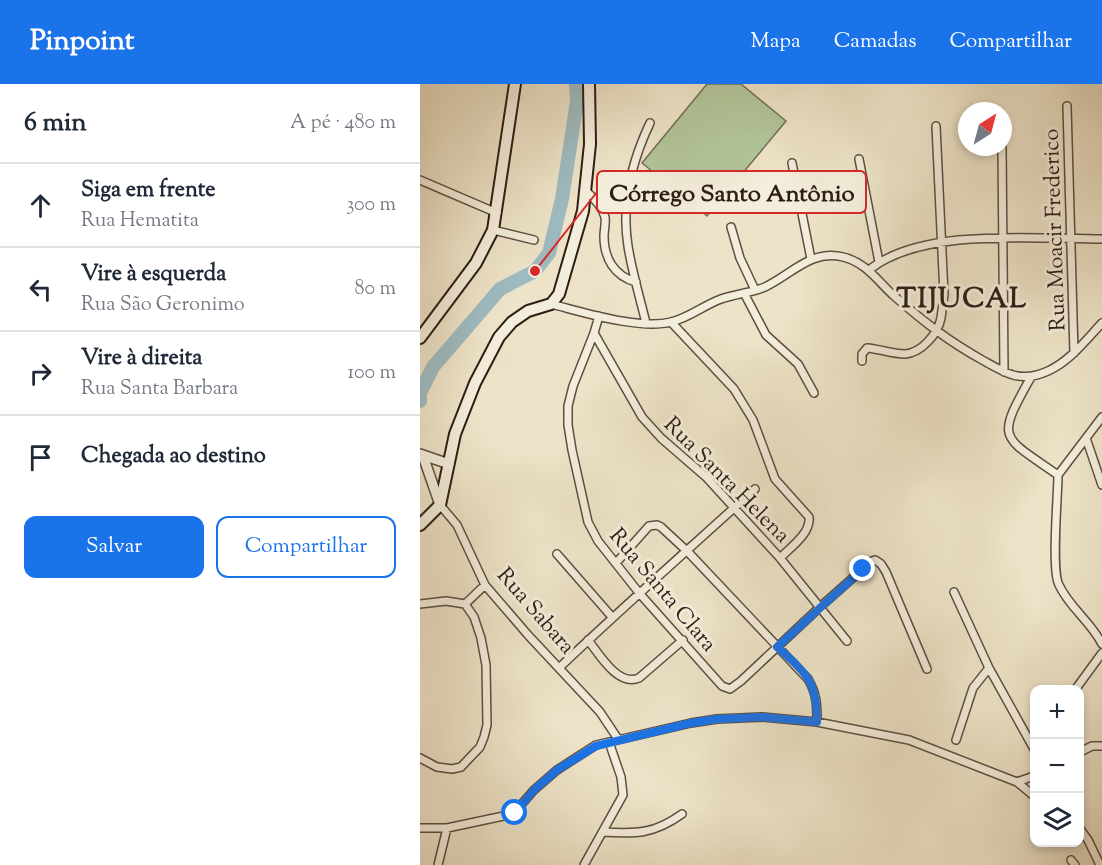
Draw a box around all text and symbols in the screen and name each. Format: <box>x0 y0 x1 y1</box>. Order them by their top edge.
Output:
text: Pinpoint <box>30 22 134 62</box>
text: Mapa <box>751 27 801 57</box>
text: Camadas <box>834 27 917 57</box>
text: Compartilhar <box>950 27 1072 57</box>
north arrow <box>958 102 1012 156</box>
text: 6 min <box>24 105 87 142</box>
text: A pé · 480 m <box>290 109 396 138</box>
street label: Rua Moacir Frederico <box>1036 128 1076 332</box>
callout: Córrego Santo Antônio <box>597 171 866 213</box>
text: Siga em frente <box>81 175 216 207</box>
text: Córrego Santo Antônio <box>609 178 855 212</box>
icon: ahead <box>24 189 57 222</box>
text: 300 m <box>346 191 396 220</box>
text: Rua Hematita <box>81 207 199 236</box>
text: Vire à esquerda <box>81 259 226 291</box>
icon: left <box>24 273 57 306</box>
text: 80 m <box>355 275 396 304</box>
district label: TIJUCAL <box>896 280 1028 320</box>
text: Rua São Geronimo <box>81 291 245 320</box>
text: Vire à direita <box>81 343 203 375</box>
icon: right <box>24 357 57 390</box>
text: 100 m <box>347 359 396 388</box>
text: Rua Santa Barbara <box>81 375 238 404</box>
street label: Rua Santa Helena <box>655 410 797 552</box>
icon: arrive <box>24 441 57 474</box>
text: Chegada ao destino <box>81 441 266 473</box>
button: Salvar <box>24 516 204 578</box>
button: Compartilhar <box>216 516 396 578</box>
street label: Rua Santa Clara <box>600 522 723 660</box>
route end <box>849 555 875 581</box>
street label: Rua Sabara <box>488 561 582 662</box>
map controls <box>1030 685 1084 847</box>
button: + <box>1030 685 1084 739</box>
button: − <box>1030 739 1084 793</box>
button: layers <box>1030 793 1084 847</box>
route start <box>501 799 527 825</box>

